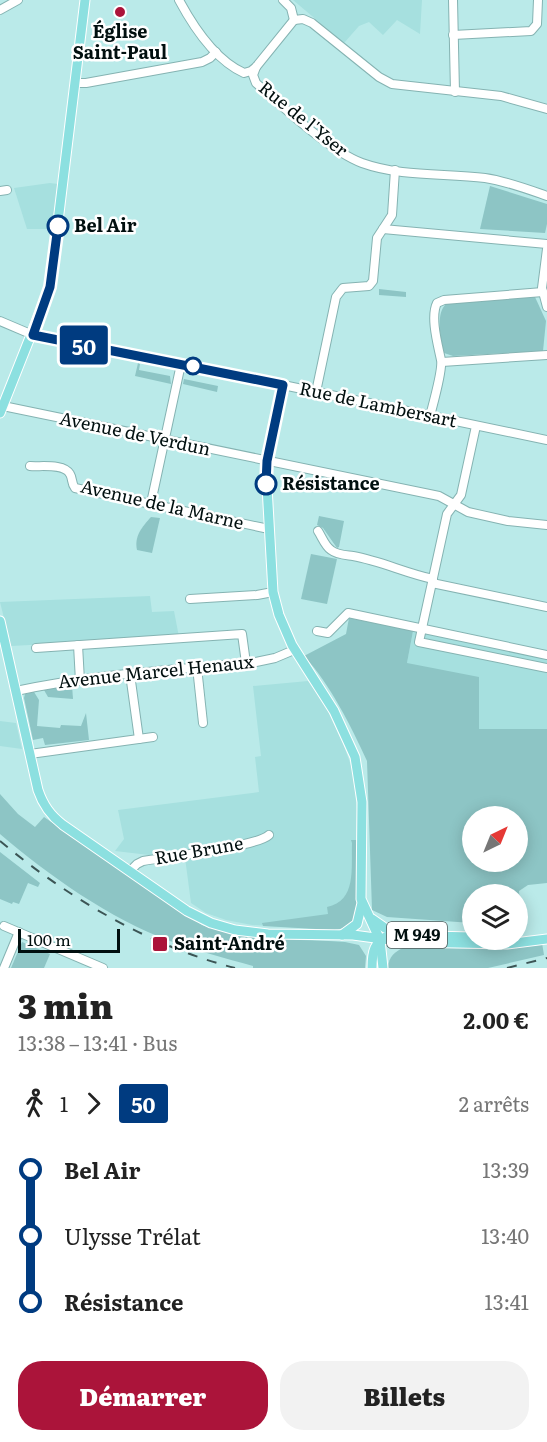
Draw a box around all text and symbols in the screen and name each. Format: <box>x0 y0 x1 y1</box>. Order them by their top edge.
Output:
marker: Église Saint-Paul <box>113 5 127 19</box>
place label: Église Saint-Paul <box>73 17 168 65</box>
street label: Rue de l'Yser <box>254 73 355 163</box>
place label: Bel Air <box>74 211 137 238</box>
marker: Bel Air <box>47 215 69 237</box>
line badge: 50 <box>57 326 111 364</box>
text: 50 <box>72 330 96 361</box>
unlabelled marker <box>184 357 202 375</box>
street label: Rue de Lambersart <box>297 374 460 434</box>
street label: Avenue de Verdun <box>57 403 213 462</box>
place label: Résistance <box>282 469 380 496</box>
street label: Avenue de la Marne <box>78 472 247 535</box>
marker: Résistance <box>255 473 277 495</box>
street label: Avenue Marcel Henaux <box>57 647 256 694</box>
north arrow <box>462 806 528 872</box>
map controls <box>462 806 528 950</box>
street label: Rue Brune <box>152 828 245 871</box>
button: layers <box>462 884 528 950</box>
road number: M 949 <box>387 922 447 948</box>
scale bar <box>18 926 120 954</box>
text: 100 m <box>27 927 71 951</box>
place label: Saint-André <box>174 929 285 956</box>
marker: Saint-André <box>151 935 169 953</box>
text: 3 min <box>18 980 113 1029</box>
text: 2.00 € <box>463 1003 529 1036</box>
text: 13:38 – 13:41 · Bus <box>18 1027 177 1057</box>
icon: walk <box>18 1087 51 1120</box>
icon: forward <box>77 1087 110 1120</box>
text: 1 <box>60 1088 68 1118</box>
text: 50 <box>131 1088 156 1119</box>
text: 2 arrêts <box>459 1088 529 1118</box>
text: Bel Air <box>64 1153 140 1186</box>
text: 13:39 <box>482 1154 529 1184</box>
text: Ulysse Trélat <box>64 1219 201 1252</box>
text: 13:40 <box>481 1220 529 1250</box>
text: Résistance <box>64 1285 184 1318</box>
text: 13:41 <box>485 1286 529 1316</box>
button: Démarrer <box>18 1361 268 1430</box>
button: Billets <box>280 1361 529 1430</box>

